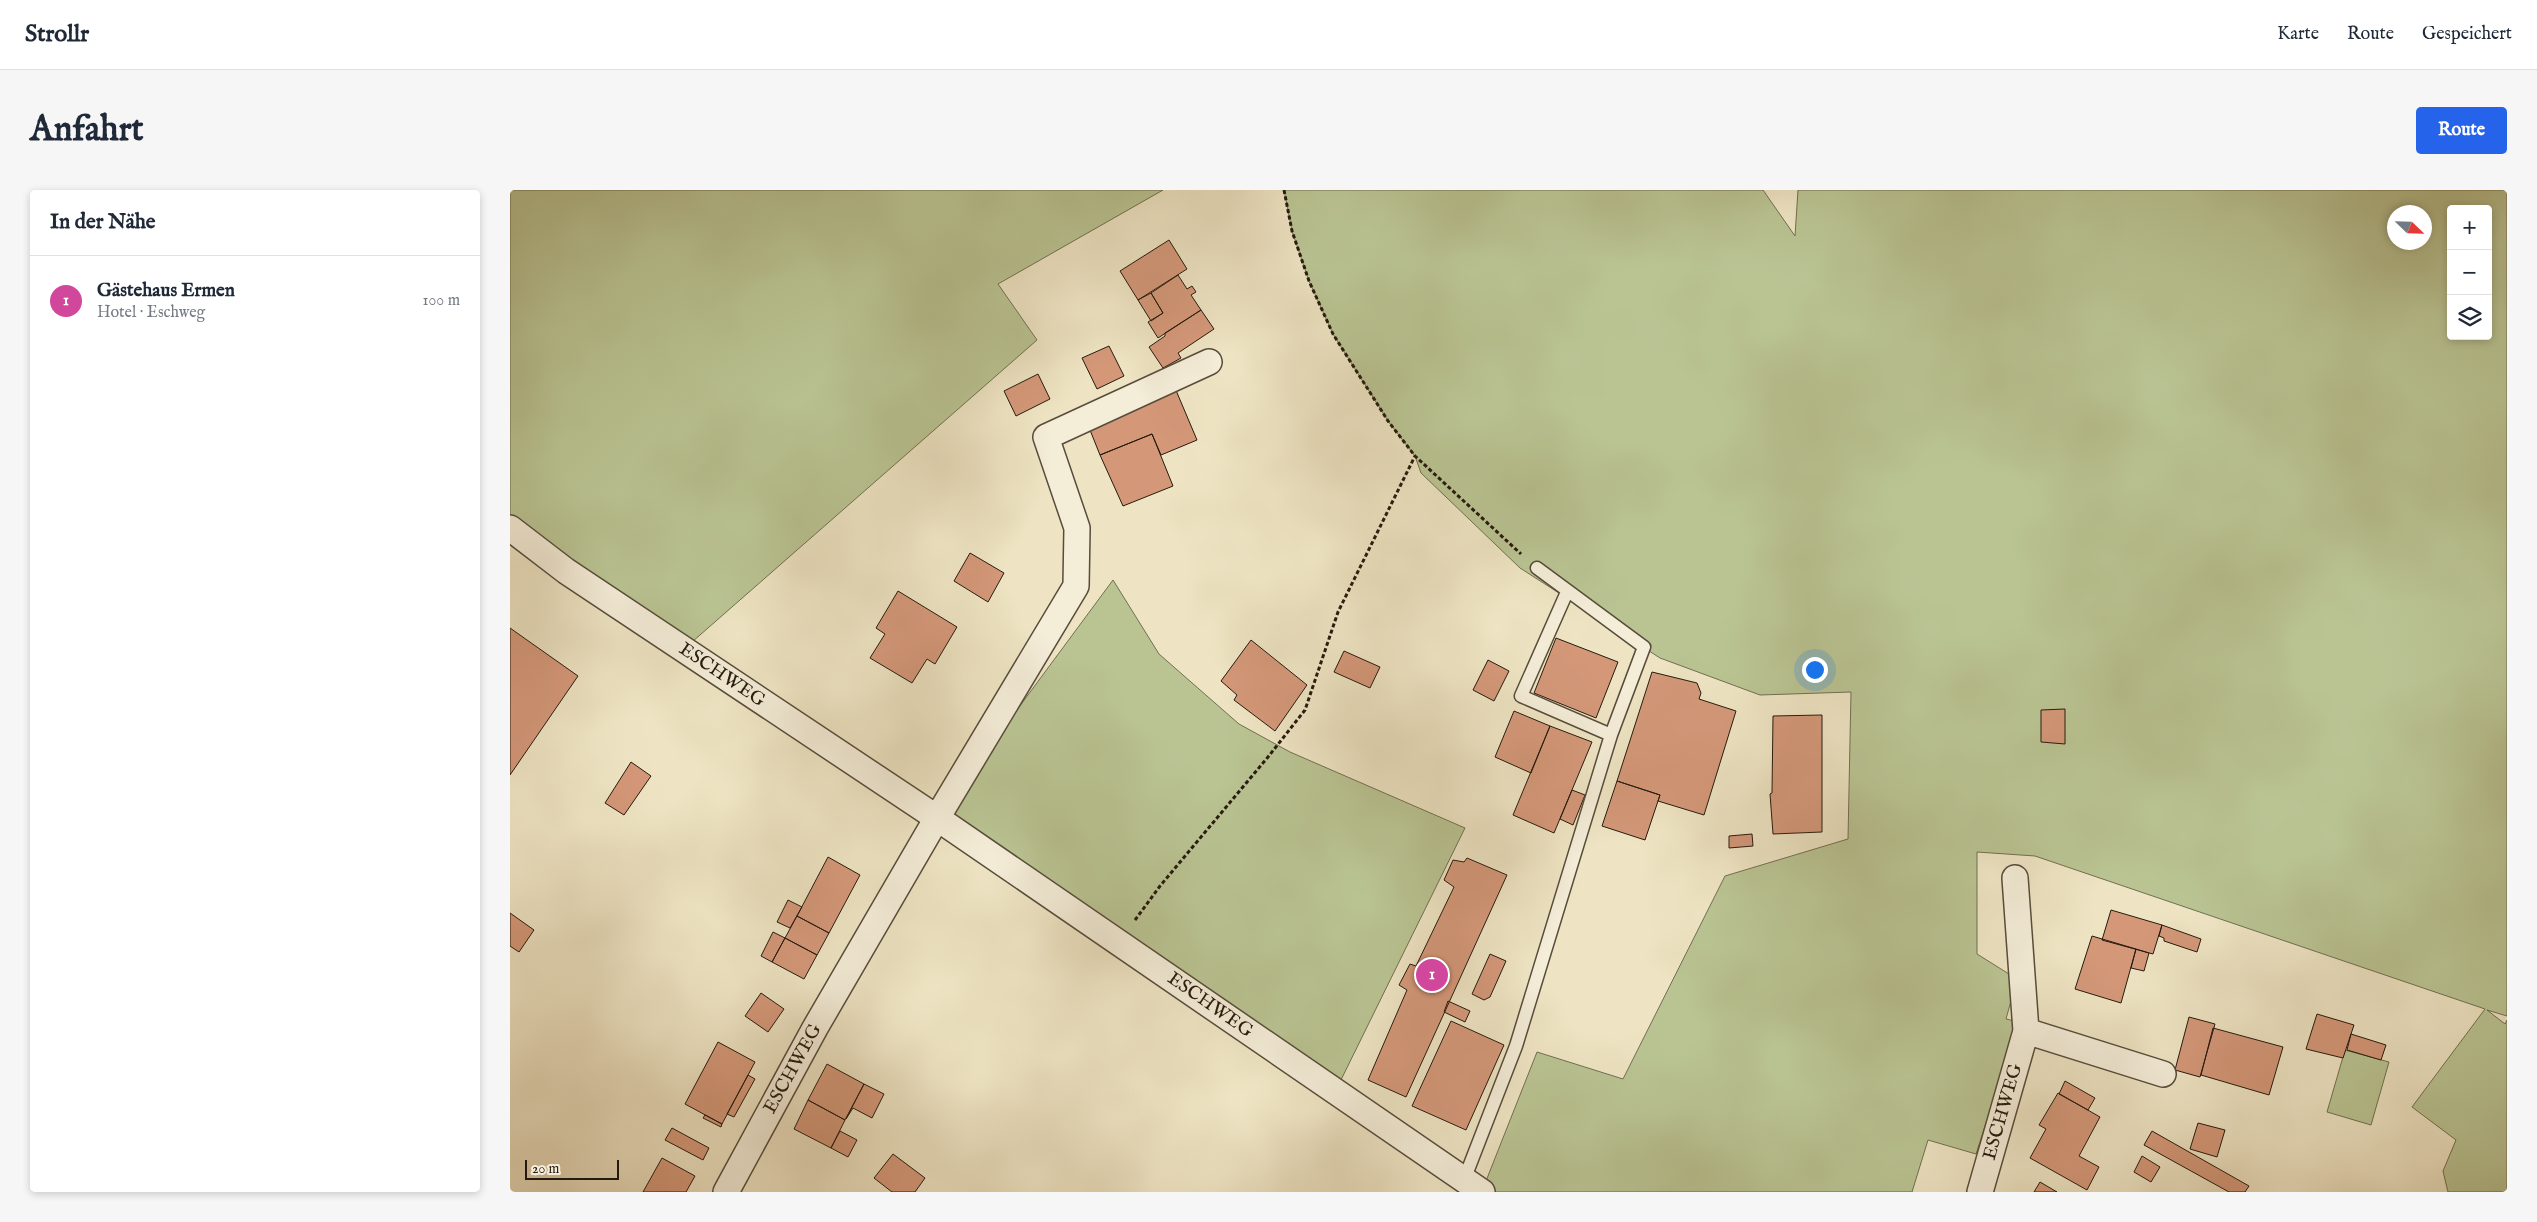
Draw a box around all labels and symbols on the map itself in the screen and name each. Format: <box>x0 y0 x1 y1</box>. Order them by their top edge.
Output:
north arrow <box>2387 205 2432 250</box>
street label: ESCHWEG <box>674 637 770 713</box>
your location <box>1802 657 1828 683</box>
pin: 1 <box>1416 956 1448 994</box>
street label: ESCHWEG <box>1162 967 1258 1043</box>
street label: ESCHWEG <box>758 1020 828 1118</box>
street label: ESCHWEG <box>1978 1061 2028 1163</box>
scale bar <box>525 1157 619 1180</box>

